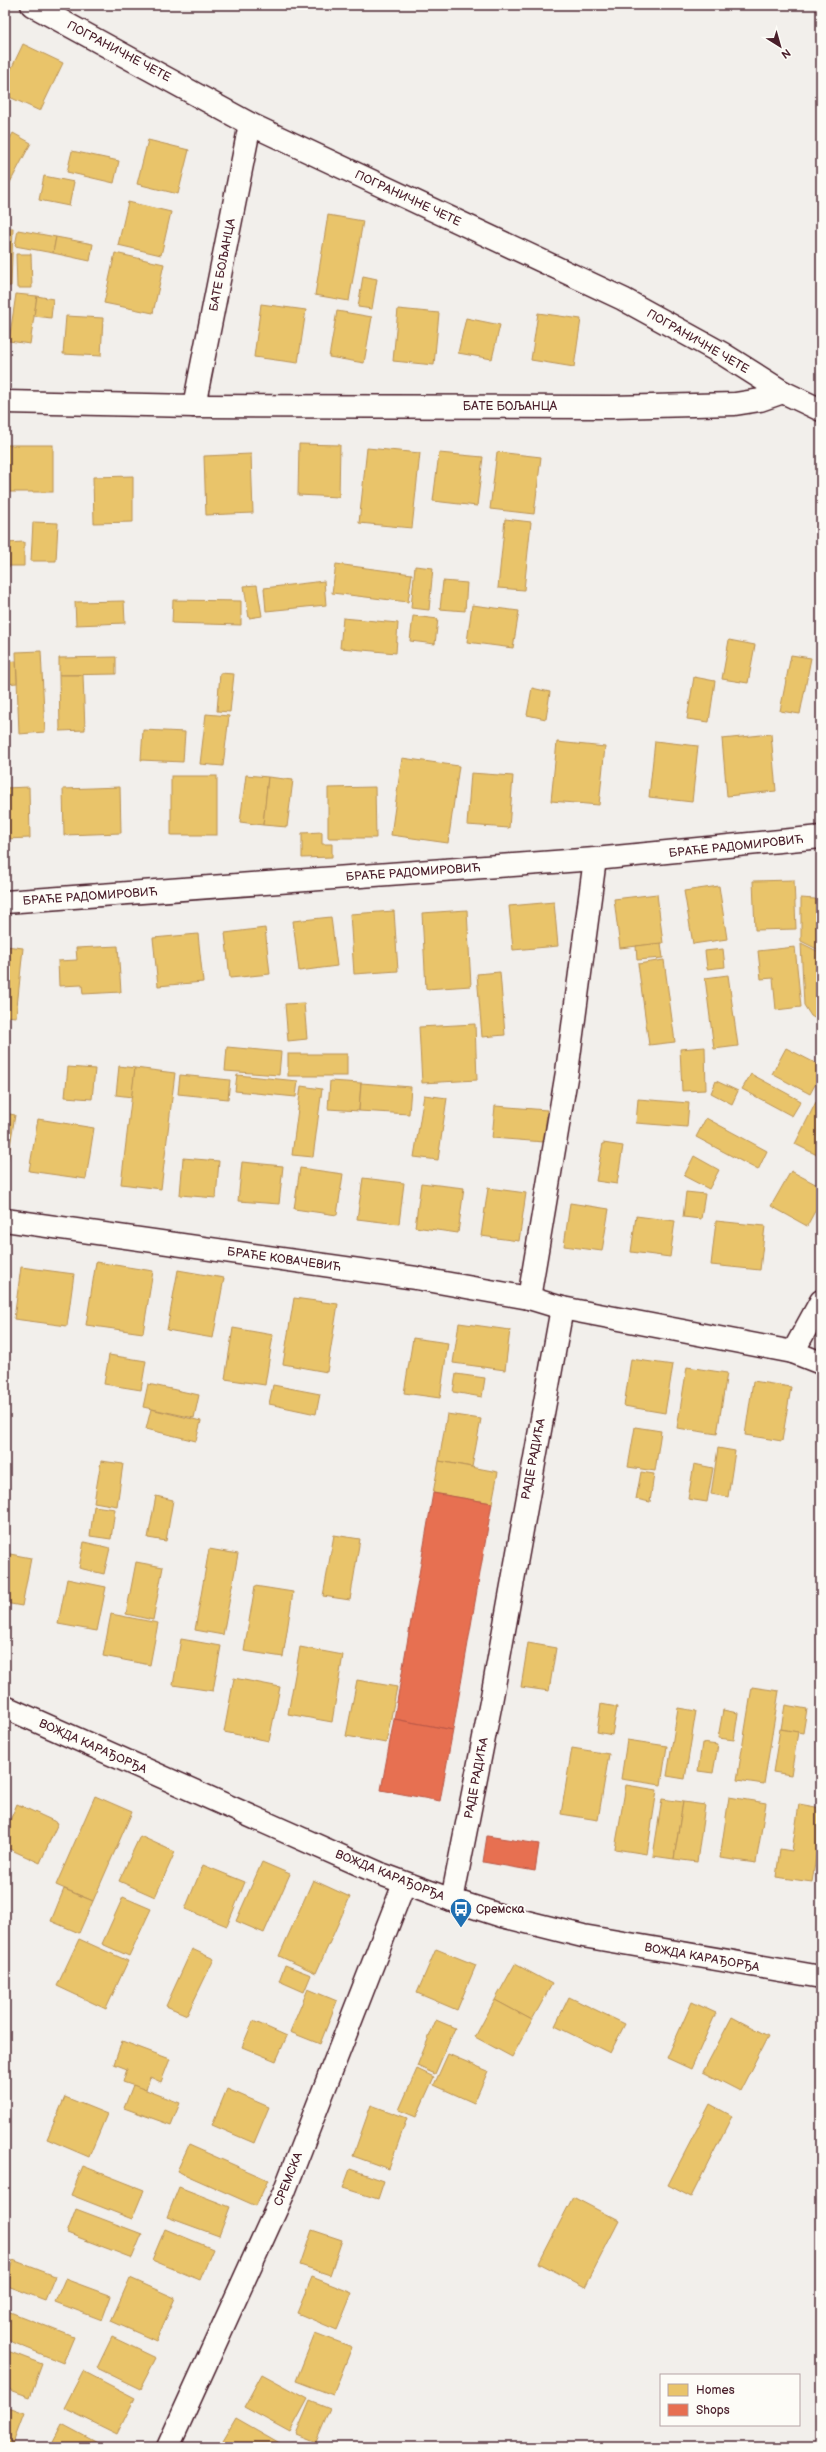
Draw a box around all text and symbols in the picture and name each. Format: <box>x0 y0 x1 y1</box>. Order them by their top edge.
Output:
street label: ПОГРАНИЧНЕ ЧЕТЕ <box>64 18 173 85</box>
north arrow <box>760 26 800 66</box>
text: N <box>779 46 793 61</box>
street label: ПОГРАНИЧНЕ ЧЕТЕ <box>352 167 463 230</box>
street label: БАТЕ БОЉАНЦА <box>206 217 239 313</box>
street label: ПОГРАНИЧНЕ ЧЕТЕ <box>644 306 752 377</box>
street label: БАТЕ БОЉАНЦА <box>463 399 558 414</box>
street label: БРАЋЕ РАДОМИРОВИЋ <box>668 832 804 861</box>
street label: БРАЋЕ РАДОМИРОВИЋ <box>345 860 481 885</box>
street label: БРАЋЕ РАДОМИРОВИЋ <box>22 884 158 909</box>
street label: БРАЋЕ КОВАЧЕВИЋ <box>226 1244 342 1275</box>
street label: РАДЕ РАДИЋА <box>518 1416 549 1501</box>
street label: ВОЖДА КАРАЂОРЂА <box>37 1716 150 1777</box>
street label: РАДЕ РАДИЋА <box>461 1735 492 1820</box>
street label: ВОЖДА КАРАЂОРЂА <box>333 1847 447 1905</box>
bus stop icon: Сремска <box>448 1896 474 1929</box>
place label: Сремска <box>476 1902 525 1917</box>
street label: ВОЖДА КАРАЂОРЂА <box>643 1940 761 1975</box>
street label: СРЕМСКА <box>271 2149 306 2208</box>
legend <box>660 2374 800 2426</box>
text: Homes <box>696 2383 735 2398</box>
text: Shops <box>696 2403 730 2418</box>

